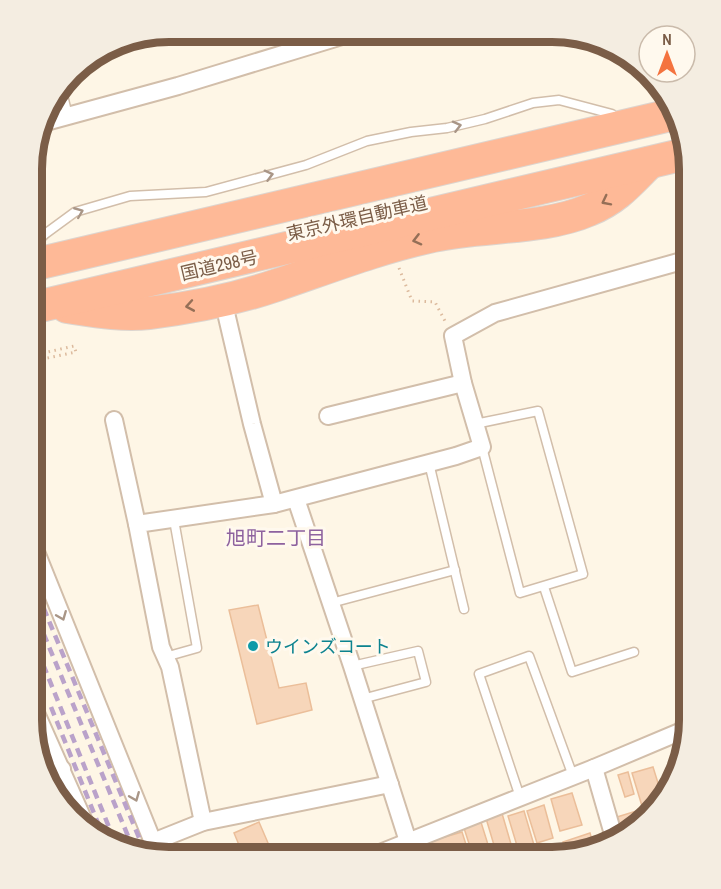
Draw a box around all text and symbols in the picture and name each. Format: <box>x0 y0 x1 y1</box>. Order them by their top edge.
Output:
north arrow <box>637 24 697 84</box>
text: N <box>662 28 672 50</box>
one-way arrow <box>452 120 462 133</box>
one-way arrow <box>263 170 274 182</box>
street label: 東京外環自動車道 <box>284 190 430 246</box>
one-way arrow <box>602 194 613 205</box>
one-way arrow <box>73 207 84 219</box>
one-way arrow <box>412 232 422 245</box>
street label: 国道298号 <box>178 244 260 286</box>
one-way arrow <box>185 299 195 312</box>
district label: 旭町二丁目 <box>226 524 326 551</box>
one-way arrow <box>55 610 67 621</box>
place label: ウインズコート <box>265 634 391 659</box>
marker: ウインズコート <box>246 639 260 653</box>
one-way arrow <box>127 791 140 801</box>

